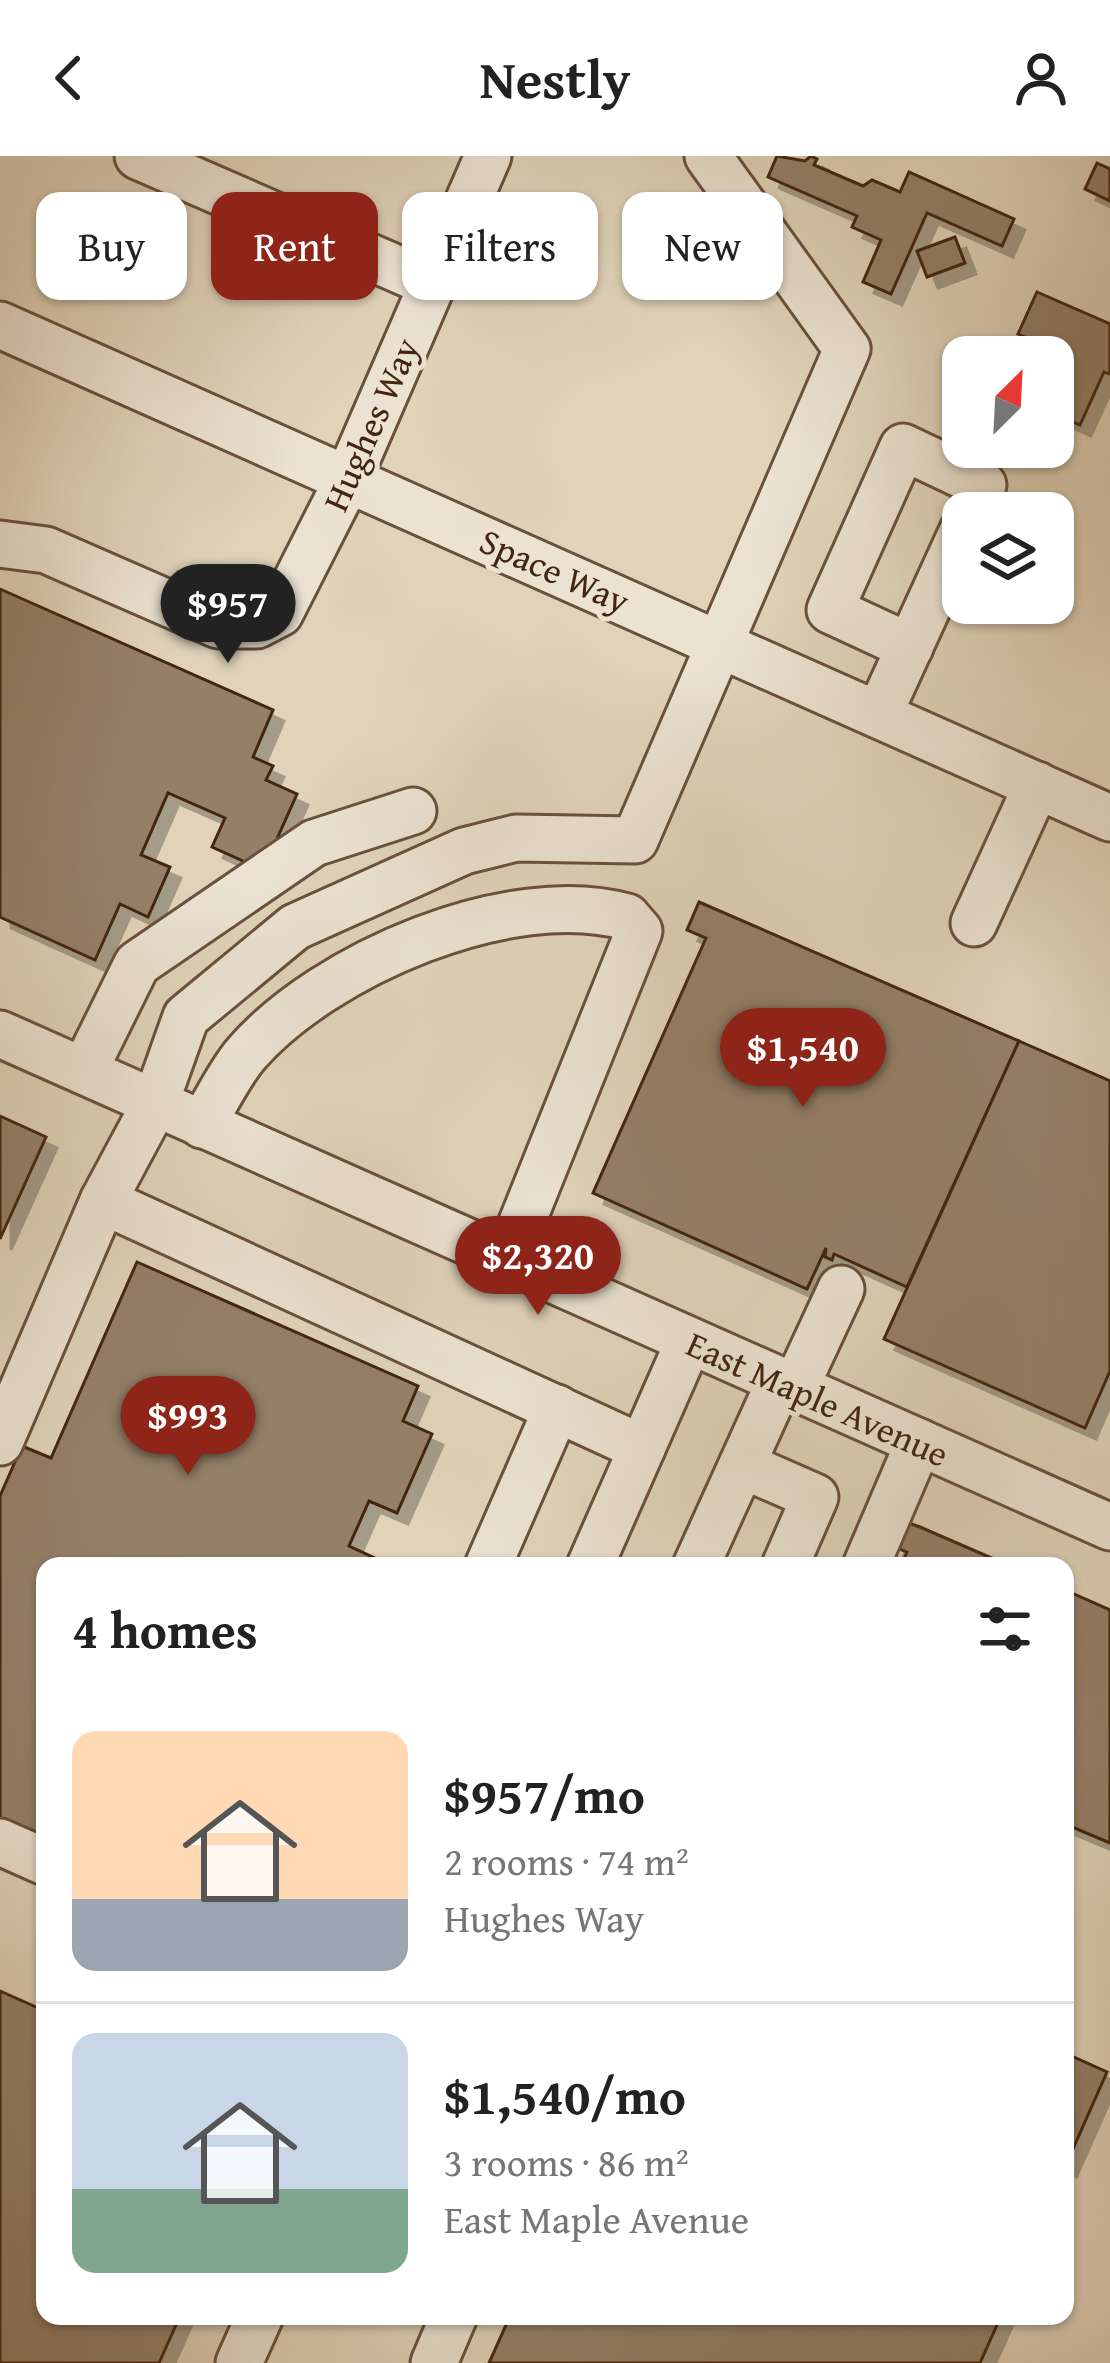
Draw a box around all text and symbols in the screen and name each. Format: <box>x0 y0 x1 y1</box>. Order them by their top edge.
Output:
text: Nestly <box>480 39 630 118</box>
icon: back <box>36 45 102 111</box>
icon: person <box>1008 45 1074 111</box>
chip: Buy <box>36 192 187 300</box>
chip: Rent <box>211 192 378 300</box>
chip: Filters <box>402 192 598 300</box>
chip: New <box>622 192 783 300</box>
street label: Hughes Way <box>308 329 432 519</box>
north arrow <box>942 336 1074 468</box>
map controls <box>942 336 1074 624</box>
button: layers <box>942 492 1074 624</box>
street label: Space Way <box>472 513 638 627</box>
pin: $957 <box>157 564 299 666</box>
text: $957 <box>188 574 268 631</box>
pin: $1,540 <box>705 1008 901 1110</box>
text: $1,540 <box>747 1018 859 1075</box>
pin: $2,320 <box>440 1216 636 1318</box>
text: $2,320 <box>482 1226 594 1283</box>
street label: East Maple Avenue <box>679 1317 957 1479</box>
pin: $993 <box>117 1376 259 1478</box>
text: $993 <box>148 1386 228 1443</box>
text: 4 homes <box>72 1592 258 1667</box>
icon: filters <box>972 1596 1038 1662</box>
text: $957/mo <box>444 1757 645 1832</box>
icon: home <box>168 1779 312 1923</box>
text: 2 rooms · 74 m² <box>444 1832 689 1889</box>
text: Hughes Way <box>444 1889 644 1946</box>
text: $1,540/mo <box>444 2058 686 2133</box>
icon: home <box>168 2081 312 2225</box>
text: 3 rooms · 86 m² <box>444 2133 689 2190</box>
text: East Maple Avenue <box>444 2190 749 2247</box>

